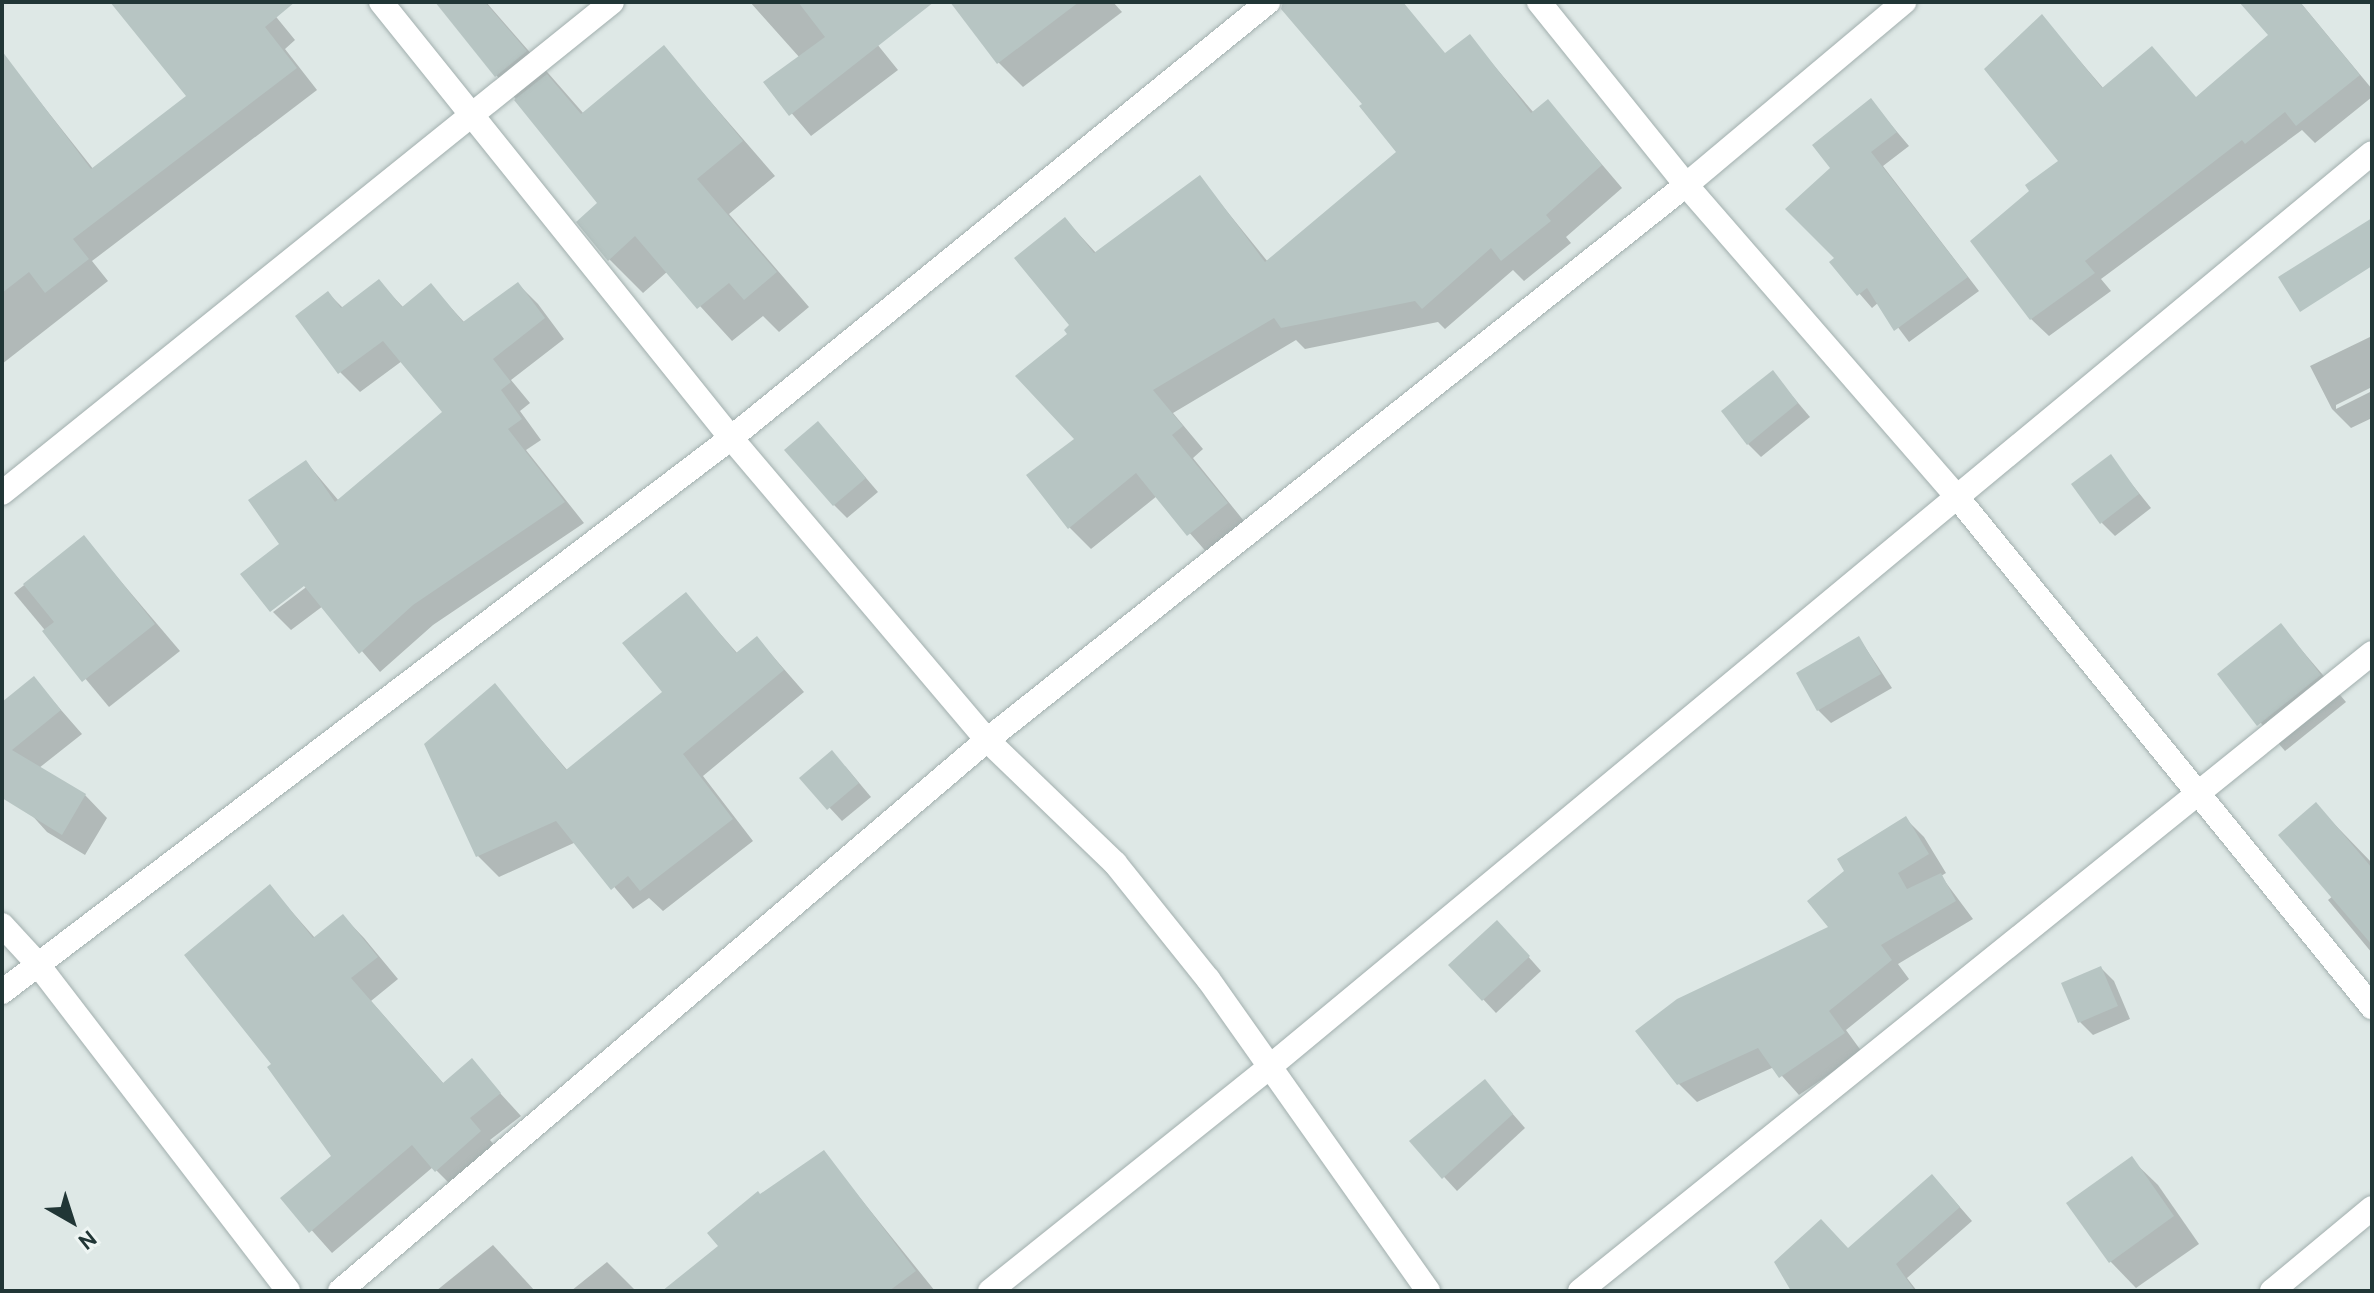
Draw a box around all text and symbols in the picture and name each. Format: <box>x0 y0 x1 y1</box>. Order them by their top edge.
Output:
north arrow <box>32 1181 112 1261</box>
text: N <box>73 1225 102 1255</box>

